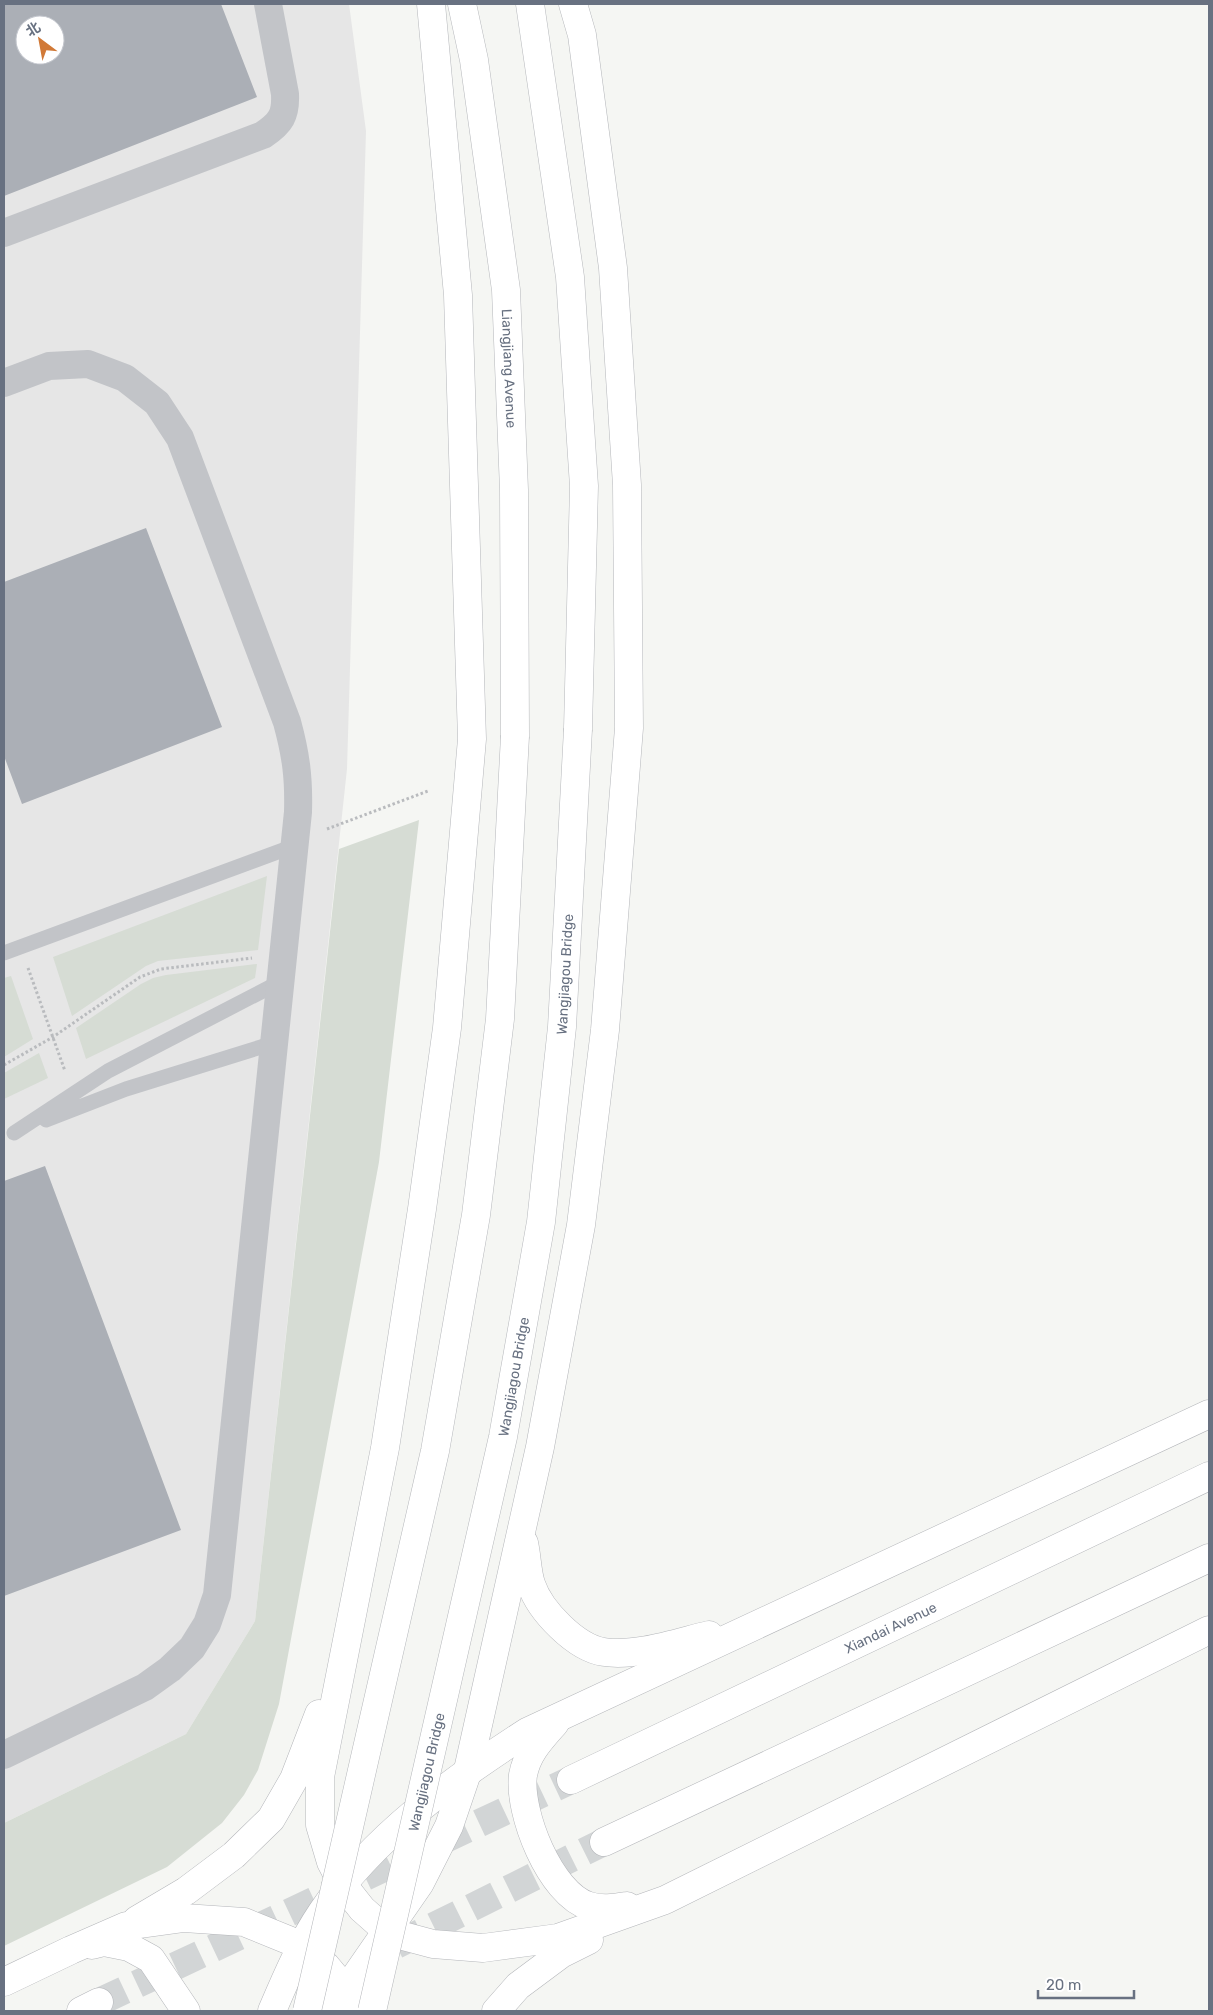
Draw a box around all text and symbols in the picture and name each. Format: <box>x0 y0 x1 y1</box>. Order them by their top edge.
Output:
north arrow <box>15 15 65 65</box>
text: 北 <box>23 18 44 40</box>
street label: Liangjiang Avenue <box>498 308 520 429</box>
street label: Wangjiagou Bridge <box>553 913 577 1036</box>
street label: Wangjiagou Bridge <box>495 1316 533 1438</box>
street label: Xiandai Avenue <box>842 1599 940 1657</box>
street label: Wangjiagou Bridge <box>405 1711 449 1833</box>
scale bar <box>1038 1968 1134 2000</box>
text: 20 m <box>1046 1976 1081 1994</box>

